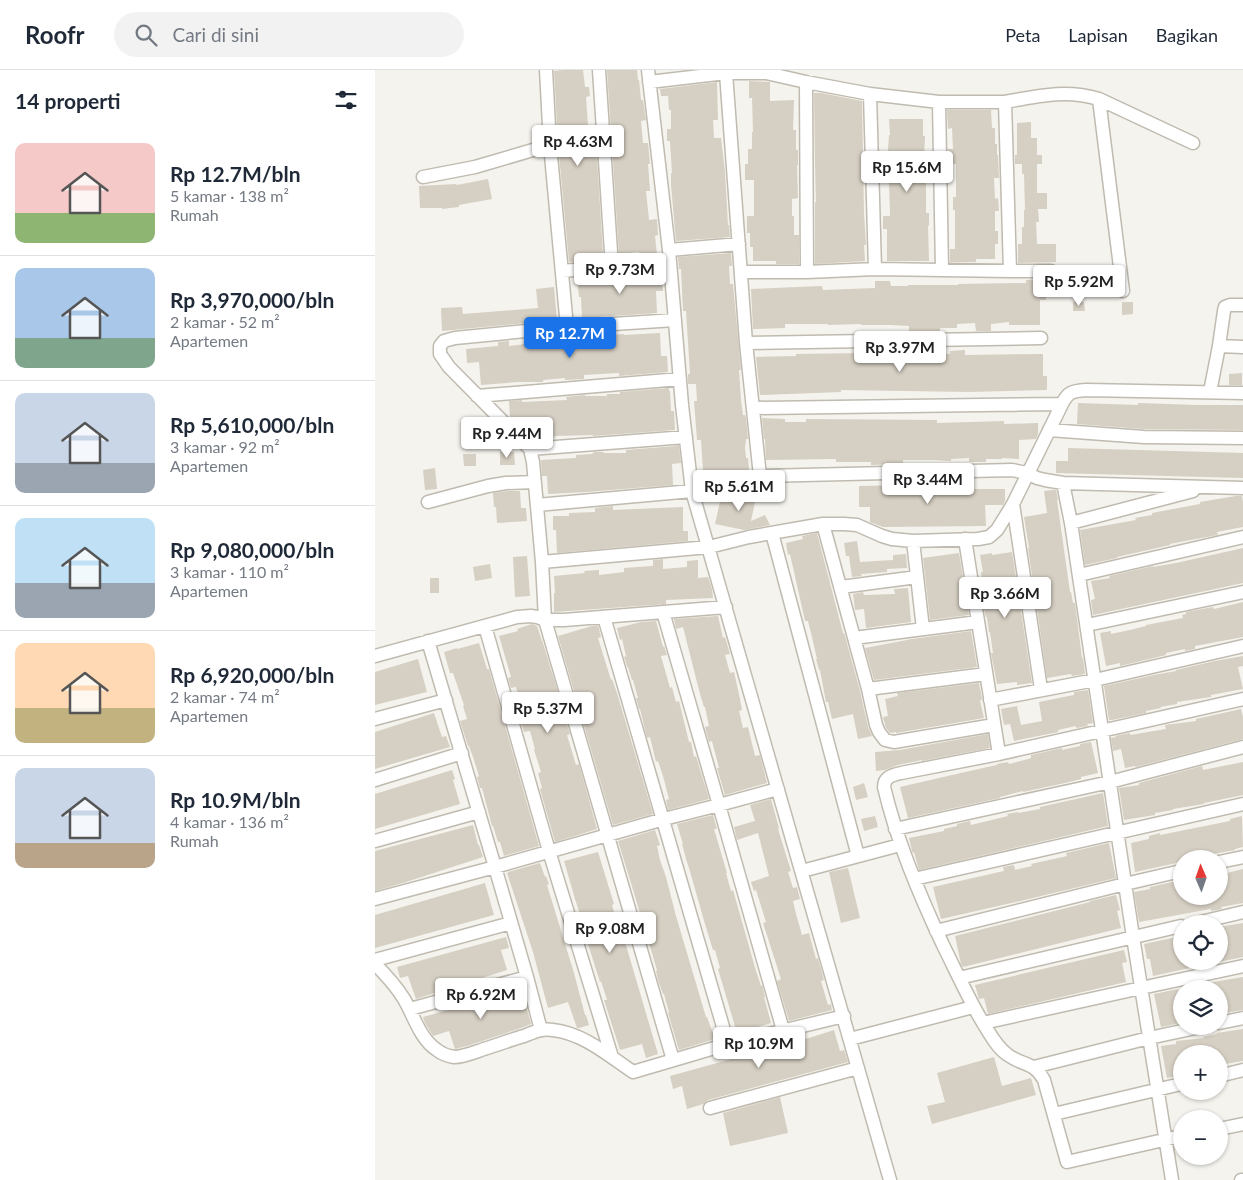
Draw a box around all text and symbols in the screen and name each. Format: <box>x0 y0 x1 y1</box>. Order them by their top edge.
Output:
search box <box>114 12 464 57</box>
text: Roofr <box>25 20 84 49</box>
icon: search <box>132 21 160 49</box>
text: Cari di sini <box>172 23 259 46</box>
text: Peta <box>1005 24 1040 46</box>
text: Lapisan <box>1068 24 1128 46</box>
text: Bagikan <box>1156 24 1218 46</box>
icon: filters <box>332 86 360 114</box>
text: 14 properti <box>15 88 120 113</box>
pin: Rp 4.63M <box>526 124 630 167</box>
text: Rp 4.63M <box>543 131 613 150</box>
pin: Rp 15.6M <box>855 150 959 193</box>
text: Rp 15.6M <box>872 157 942 176</box>
text: Rp 12.7M/bln <box>170 161 301 186</box>
icon: home <box>55 163 115 223</box>
text: 5 kamar · 138 m² <box>170 186 289 205</box>
text: Rumah <box>170 205 219 224</box>
pin: Rp 9.73M <box>568 252 672 295</box>
text: Rp 9.73M <box>585 259 655 278</box>
pin: Rp 5.92M <box>1027 264 1131 307</box>
text: Rp 5.92M <box>1044 271 1114 290</box>
text: Rp 3,970,000/bln <box>170 287 334 312</box>
icon: home <box>55 288 115 348</box>
text: 2 kamar · 52 m² <box>170 312 280 331</box>
pin: Rp 12.7M <box>518 316 622 359</box>
text: Rp 12.7M <box>535 323 605 342</box>
pin: Rp 3.97M <box>848 330 952 373</box>
text: Apartemen <box>170 331 248 350</box>
text: Rp 3.97M <box>865 337 935 356</box>
text: Rp 5,610,000/bln <box>170 412 334 437</box>
icon: home <box>55 413 115 473</box>
pin: Rp 9.44M <box>455 416 559 459</box>
text: Rp 9.44M <box>472 423 542 442</box>
text: 3 kamar · 92 m² <box>170 437 280 456</box>
text: Apartemen <box>170 456 248 475</box>
pin: Rp 3.44M <box>876 462 980 505</box>
text: Rp 3.44M <box>893 469 963 488</box>
pin: Rp 5.61M <box>687 470 791 512</box>
text: Rp 5.61M <box>704 476 774 495</box>
text: Rp 9,080,000/bln <box>170 537 334 562</box>
icon: home <box>55 538 115 598</box>
text: 3 kamar · 110 m² <box>170 562 289 581</box>
pin: Rp 3.66M <box>953 576 1057 619</box>
text: Apartemen <box>170 581 248 600</box>
text: Rp 3.66M <box>970 583 1040 602</box>
text: Rp 6,920,000/bln <box>170 662 334 687</box>
icon: home <box>55 663 115 723</box>
text: 2 kamar · 74 m² <box>170 687 280 706</box>
pin: Rp 5.37M <box>496 692 600 734</box>
text: Rp 5.37M <box>513 698 583 717</box>
text: Apartemen <box>170 706 248 725</box>
text: Rp 10.9M/bln <box>170 787 301 812</box>
icon: home <box>55 788 115 848</box>
text: 4 kamar · 136 m² <box>170 812 289 831</box>
text: Rumah <box>170 831 219 850</box>
north arrow <box>1173 850 1227 905</box>
map controls <box>1173 850 1228 1165</box>
pin: Rp 9.08M <box>558 912 662 954</box>
button: locate <box>1173 915 1228 970</box>
text: Rp 9.08M <box>575 918 645 937</box>
pin: Rp 6.92M <box>429 978 533 1020</box>
button: layers <box>1173 980 1228 1035</box>
text: Rp 6.92M <box>446 984 516 1003</box>
pin: Rp 10.9M <box>707 1026 811 1069</box>
text: Rp 10.9M <box>724 1033 794 1052</box>
button: + <box>1173 1045 1228 1100</box>
button: − <box>1173 1110 1228 1165</box>

